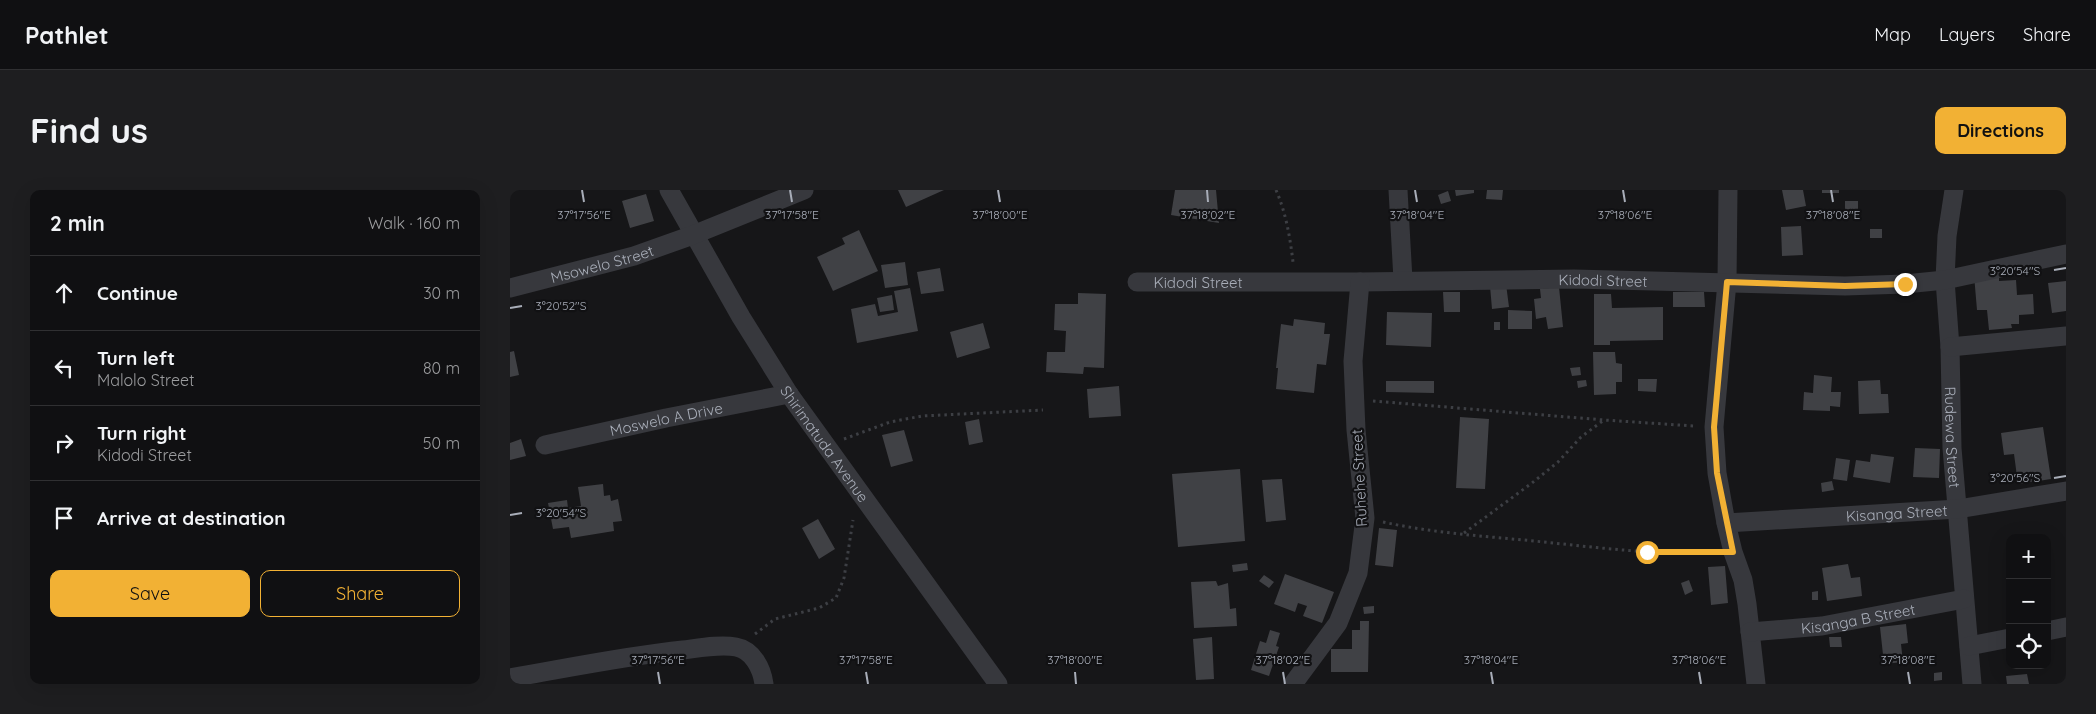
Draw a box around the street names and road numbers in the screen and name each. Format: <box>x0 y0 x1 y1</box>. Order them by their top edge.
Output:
street label: Msowelo Street <box>548 240 656 287</box>
street label: Kidodi Street <box>1558 269 1648 290</box>
street label: Kidodi Street <box>1154 273 1242 292</box>
street label: Shirimatuda Avenue <box>777 382 873 506</box>
street label: Rudewa Street <box>1941 386 1965 489</box>
street label: Moswelo A Drive <box>608 398 724 440</box>
street label: Ruhehe Street <box>1347 429 1371 527</box>
street label: Kisanga Street <box>1845 500 1948 525</box>
street label: Kisanga B Street <box>1800 599 1917 637</box>

